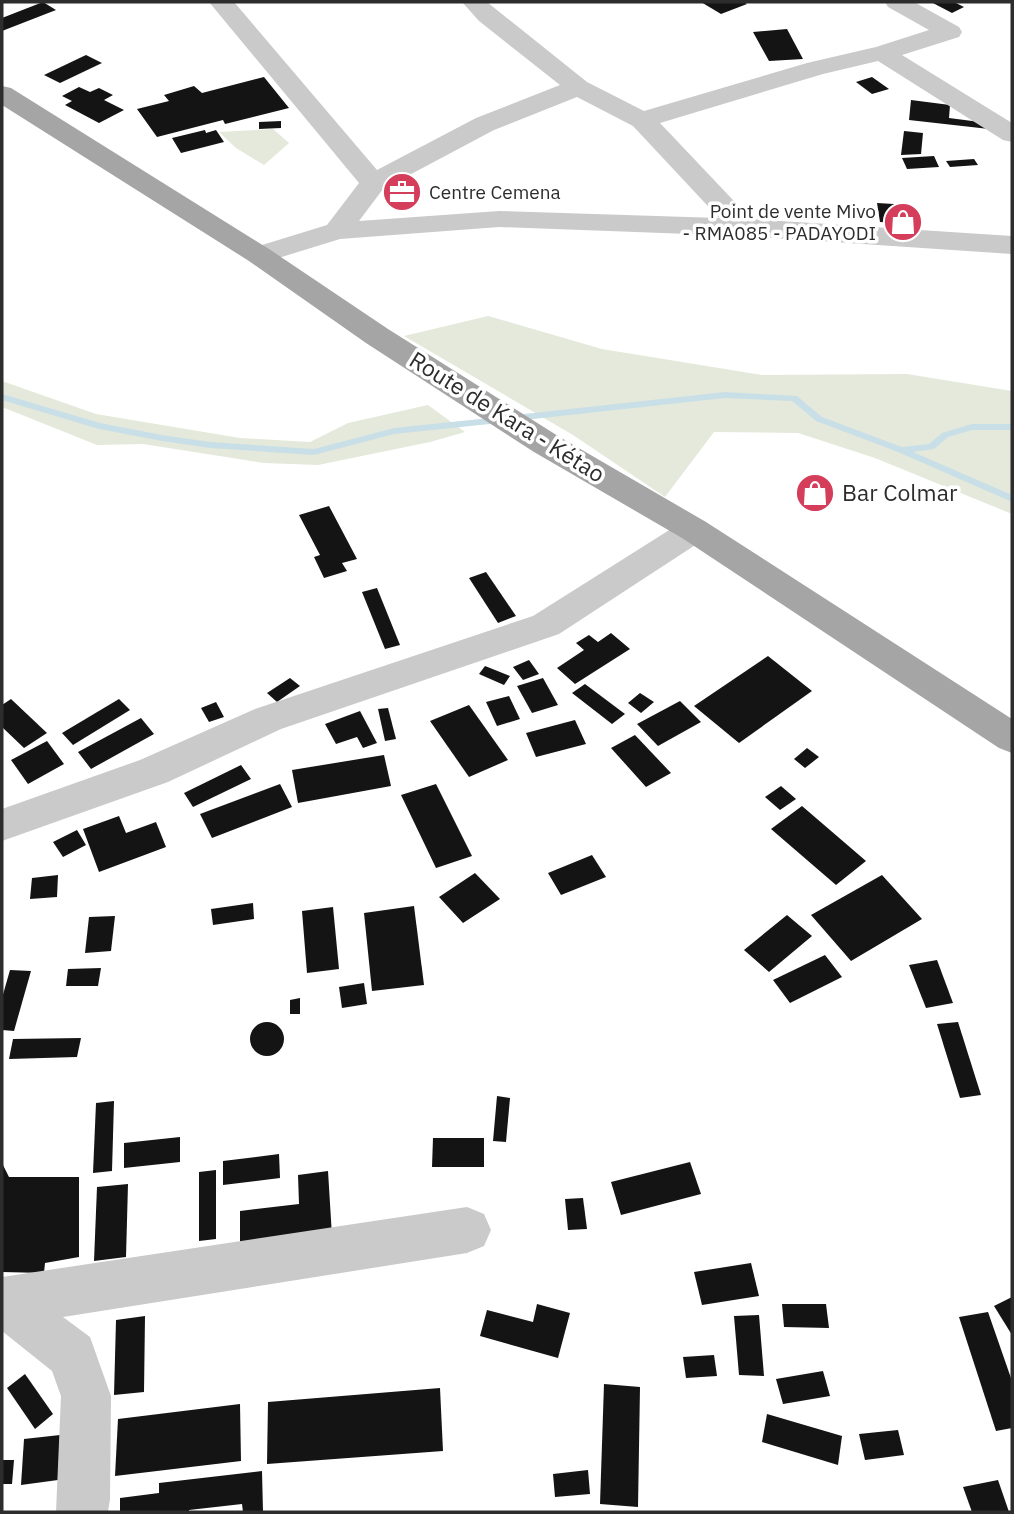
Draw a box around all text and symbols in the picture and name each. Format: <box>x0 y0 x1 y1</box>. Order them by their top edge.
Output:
office icon: Centre Cemena <box>381 171 423 213</box>
place label: Centre Cemena <box>429 180 561 204</box>
place label: Point de vente Mivo - RMA085 - PADAYODI <box>682 199 876 245</box>
shop icon: Point de vente Mivo - RMA085 - PADAYODI <box>882 201 924 243</box>
street label: Route de Kara - Kétao <box>404 344 611 488</box>
shop icon: Bar Colmar <box>794 472 836 514</box>
place label: Bar Colmar <box>842 477 958 507</box>

